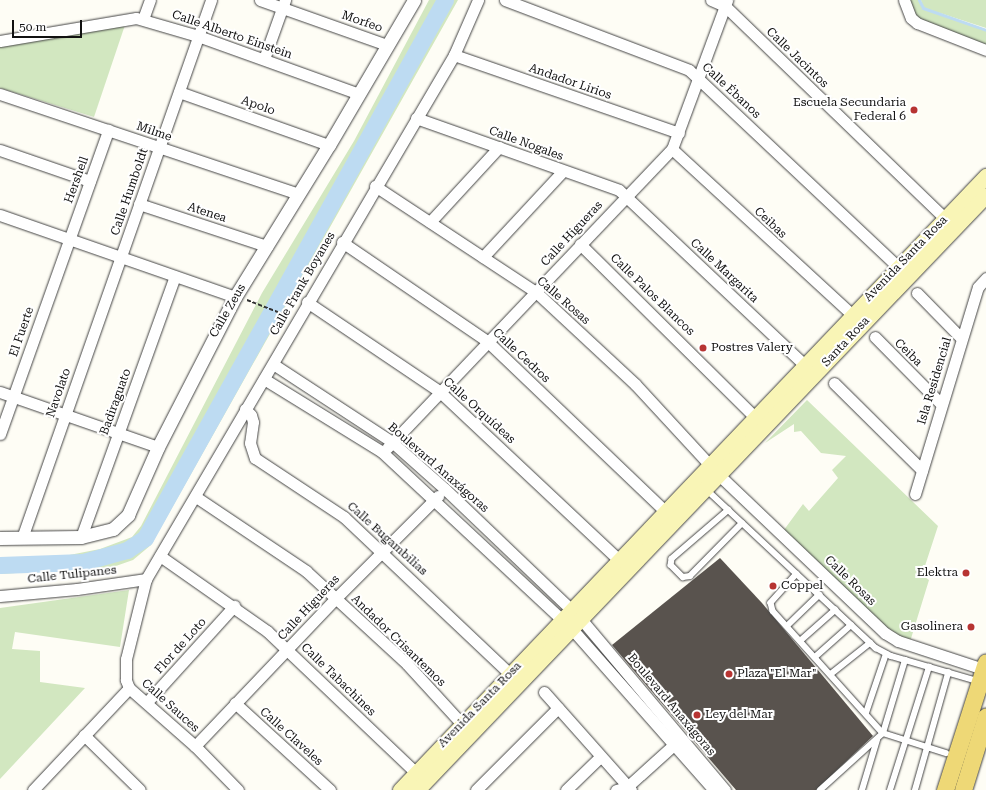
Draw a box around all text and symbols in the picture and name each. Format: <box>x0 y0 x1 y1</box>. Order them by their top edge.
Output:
street label: Calle Alberto Einstein <box>170 8 294 62</box>
street label: Morfeo <box>340 8 384 36</box>
scale bar <box>14 12 84 38</box>
text: 50 m <box>19 20 46 34</box>
street label: Calle Jacintos <box>763 25 831 91</box>
street label: Calle Ébanos <box>699 60 763 122</box>
street label: Andador Lirios <box>527 61 613 103</box>
street label: Apolo <box>239 94 277 118</box>
place label: Escuela Secundaria Federal 6 <box>793 96 906 124</box>
marker: Escuela Secundaria Federal 6 <box>909 105 919 115</box>
street label: Milme <box>134 119 174 145</box>
street label: Calle Nogales <box>487 124 565 164</box>
street label: Calle Humboldt <box>108 146 152 238</box>
street label: Hershell <box>62 155 92 205</box>
street label: Calle Higueras <box>538 198 606 270</box>
street label: Atenea <box>186 200 228 226</box>
street label: Ceibas <box>751 204 789 242</box>
street label: Avenida Santa Rosa <box>861 213 951 305</box>
street label: Calle Frank Boyanes <box>267 230 339 338</box>
street label: Calle Margarita <box>687 236 761 306</box>
street label: Calle Palos Blancos <box>607 251 697 339</box>
street label: Calle Rosas <box>534 274 592 328</box>
street label: Calle Zeus <box>207 282 249 340</box>
street label: El Fuerte <box>7 305 37 359</box>
street label: Santa Rosa <box>819 314 873 370</box>
street label: Calle Cedros <box>489 326 553 386</box>
street label: Ceiba <box>891 336 925 370</box>
street label: Isla Residencial <box>915 336 955 426</box>
place label: Postres Valery <box>711 341 793 355</box>
marker: Postres Valery <box>698 343 708 353</box>
street label: Navolato <box>44 366 74 420</box>
street label: Badiraguato <box>97 367 135 437</box>
street label: Calle Orquídeas <box>440 375 518 447</box>
street label: Boulevard Anaxágoras <box>385 420 491 516</box>
street label: Calle Bugambilias <box>344 499 430 579</box>
street label: Calle Rosas <box>821 553 879 609</box>
street label: Calle Tulipanes <box>27 563 117 587</box>
place label: Elektra <box>917 566 958 580</box>
marker: Elektra <box>961 568 971 578</box>
street label: Calle Higueras <box>275 572 343 644</box>
place label: Coppel <box>781 579 823 593</box>
marker: Coppel <box>768 581 778 591</box>
street label: Andador Crisantemos <box>348 592 448 690</box>
street label: Flor de Loto <box>152 615 210 677</box>
place label: Gasolinera <box>901 620 963 634</box>
marker: Gasolinera <box>966 622 976 632</box>
street label: Calle Tabachines <box>298 641 378 719</box>
street label: Boulevard Anaxágoras <box>624 651 718 759</box>
street label: Avenida Santa Rosa <box>435 659 525 751</box>
place label: Plaza "El Mar" <box>737 667 816 681</box>
marker: Plaza "El Mar" <box>724 669 734 679</box>
street label: Calle Sauces <box>138 676 202 736</box>
street label: Calle Claveles <box>257 705 325 769</box>
place label: Ley del Mar <box>705 708 773 722</box>
marker: Ley del Mar <box>692 710 702 720</box>

